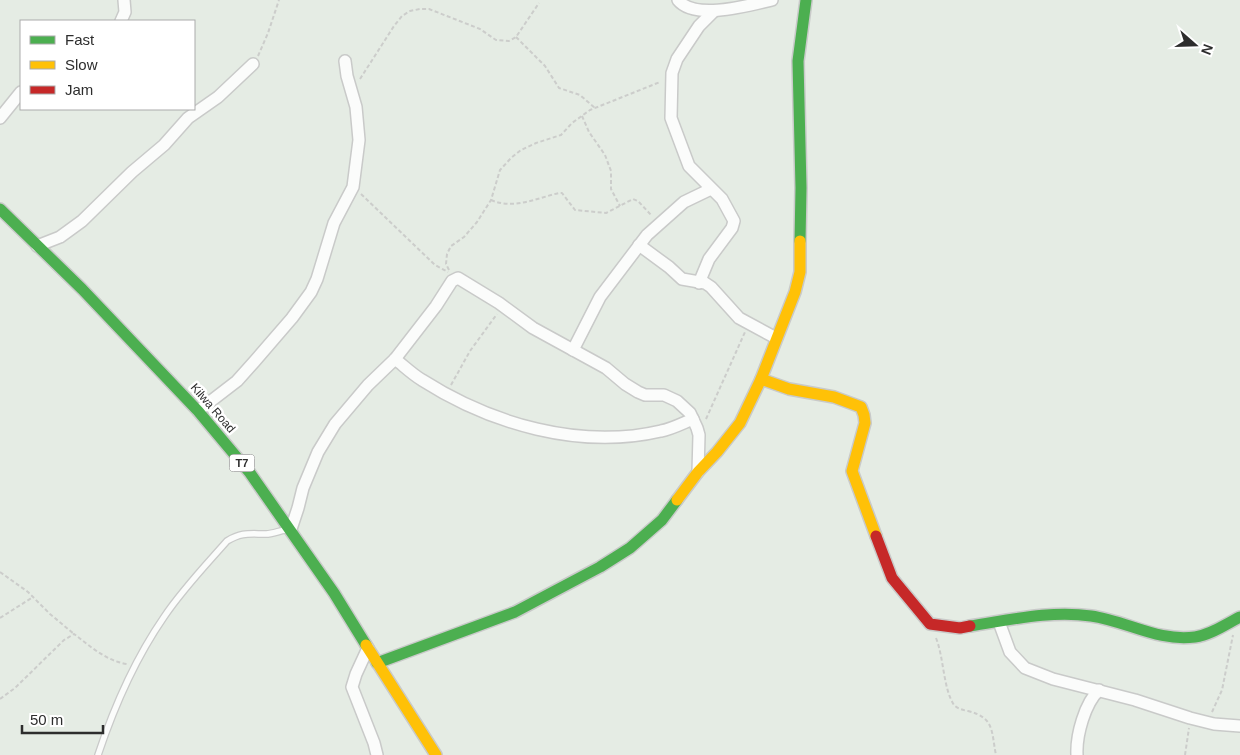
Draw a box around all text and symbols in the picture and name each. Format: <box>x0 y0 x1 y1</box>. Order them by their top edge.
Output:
legend <box>20 20 195 110</box>
north arrow <box>1170 20 1220 70</box>
text: Fast <box>65 31 95 48</box>
text: N <box>1198 42 1216 57</box>
text: Slow <box>65 56 98 73</box>
text: Jam <box>65 81 93 98</box>
street label: Kilwa Road <box>188 381 238 435</box>
road number: T7 <box>230 454 254 472</box>
scale bar <box>22 702 104 734</box>
text: 50 m <box>30 711 63 728</box>

